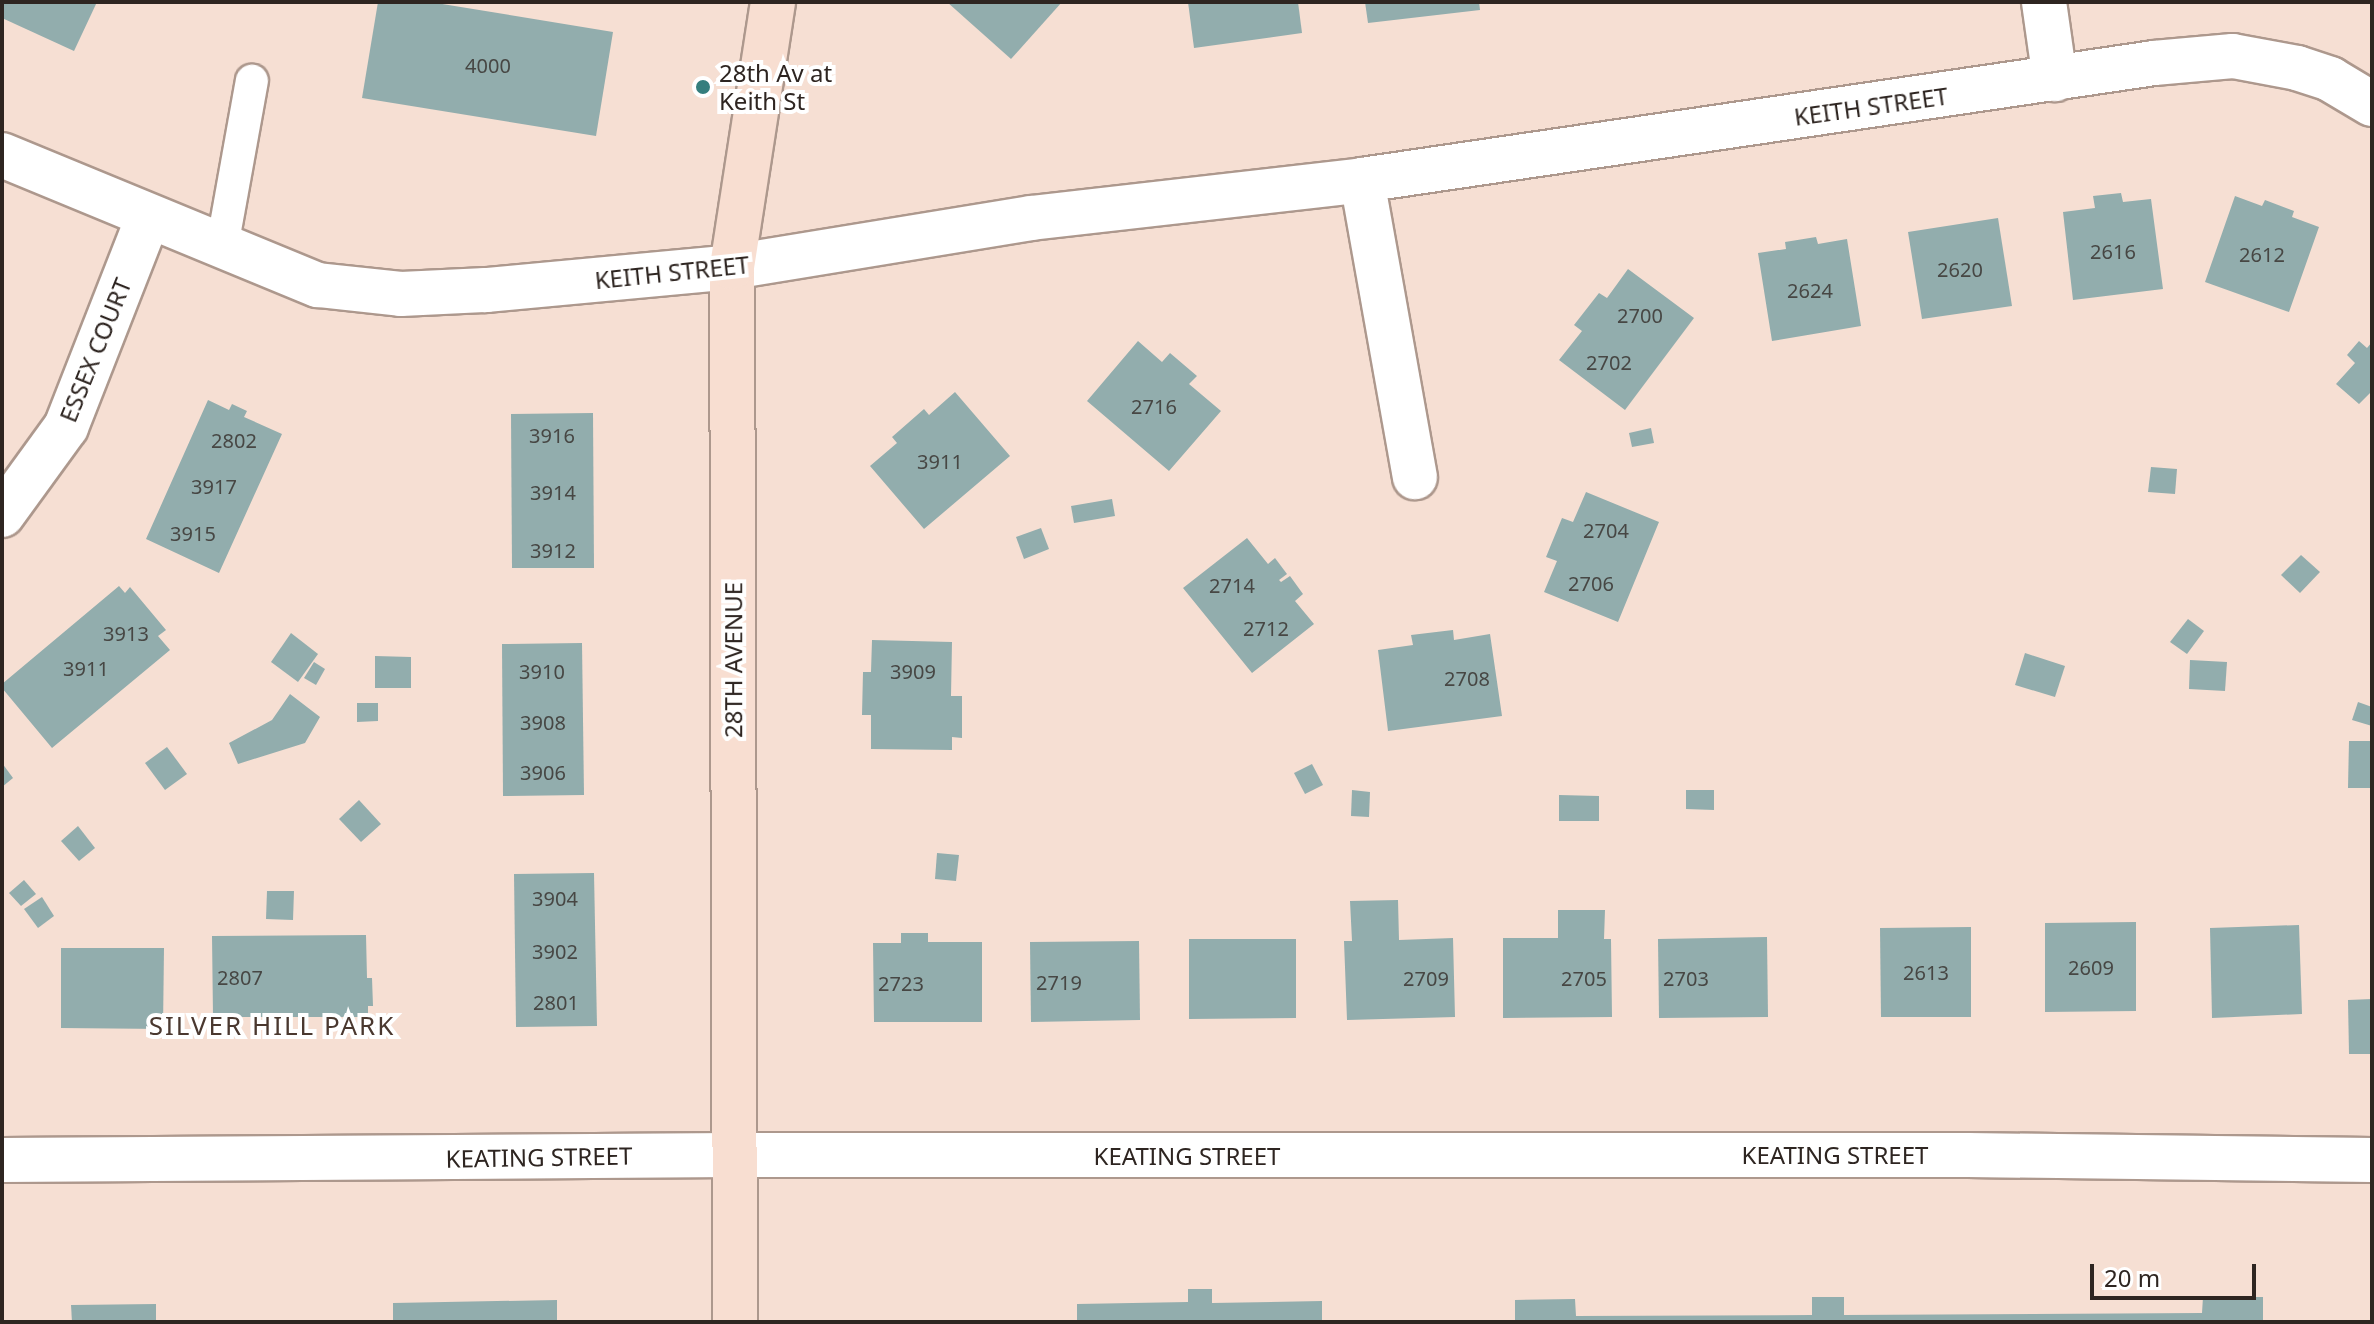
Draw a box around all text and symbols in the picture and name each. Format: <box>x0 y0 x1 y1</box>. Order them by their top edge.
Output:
house number: 4000 <box>465 53 511 77</box>
place label: 28th Av at Keith St <box>719 59 832 115</box>
marker: 28th Av at Keith St <box>694 78 712 96</box>
street label: KEITH STREET <box>1792 81 1950 131</box>
house number: 2616 <box>2090 239 2136 263</box>
house number: 2612 <box>2239 242 2285 266</box>
street label: KEITH STREET <box>593 250 751 294</box>
house number: 2620 <box>1937 257 1983 281</box>
street label: ESSEX COURT <box>53 274 137 426</box>
house number: 2624 <box>1787 278 1833 302</box>
house number: 2700 <box>1617 303 1663 327</box>
house number: 2702 <box>1586 350 1632 374</box>
house number: 2716 <box>1131 394 1177 418</box>
house number: 3916 <box>529 423 575 447</box>
house number: 2802 <box>211 428 257 452</box>
house number: 3911 <box>917 449 963 473</box>
house number: 3917 <box>191 474 237 498</box>
house number: 3914 <box>530 480 576 504</box>
house number: 2704 <box>1583 518 1629 542</box>
house number: 3915 <box>170 521 216 545</box>
house number: 3912 <box>530 538 576 562</box>
house number: 2706 <box>1568 571 1614 595</box>
house number: 2714 <box>1209 573 1255 597</box>
street label: 28TH AVENUE <box>719 582 747 738</box>
house number: 2712 <box>1243 616 1289 640</box>
house number: 3913 <box>103 621 149 645</box>
house number: 3911 <box>63 656 109 680</box>
house number: 3910 <box>519 659 565 683</box>
house number: 3909 <box>890 659 936 683</box>
house number: 2708 <box>1444 666 1490 690</box>
house number: 3908 <box>520 710 566 734</box>
house number: 3906 <box>520 760 566 784</box>
house number: 3904 <box>532 886 578 910</box>
house number: 3902 <box>532 939 578 963</box>
house number: 2609 <box>2068 955 2114 979</box>
house number: 2613 <box>1903 960 1949 984</box>
house number: 2807 <box>217 965 263 989</box>
house number: 2709 <box>1403 966 1449 990</box>
house number: 2705 <box>1561 966 1607 990</box>
house number: 2703 <box>1663 966 1709 990</box>
house number: 2719 <box>1036 970 1082 994</box>
house number: 2723 <box>878 971 924 995</box>
house number: 2801 <box>533 990 579 1014</box>
district label: SILVER HILL PARK <box>149 1010 395 1042</box>
street label: KEATING STREET <box>445 1141 633 1173</box>
street label: KEATING STREET <box>1742 1141 1928 1169</box>
street label: KEATING STREET <box>1094 1142 1280 1170</box>
scale bar <box>2094 1248 2260 1298</box>
text: 20 m <box>2104 1261 2160 1294</box>

